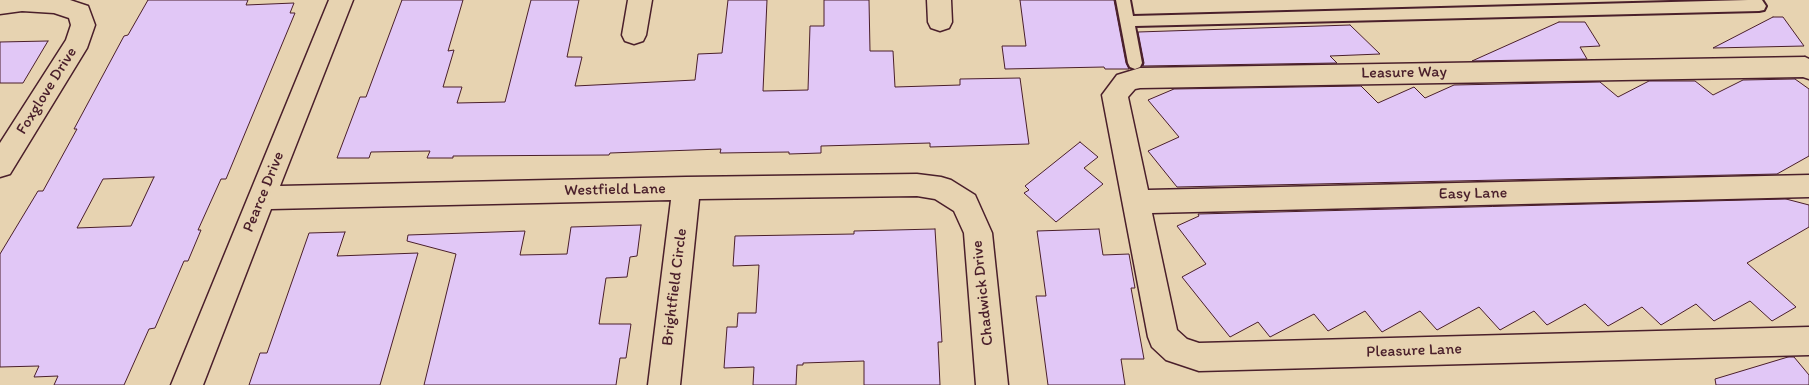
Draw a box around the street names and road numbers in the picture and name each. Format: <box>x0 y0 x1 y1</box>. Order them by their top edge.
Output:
street label: Foxglove Drive <box>13 44 81 138</box>
street label: Leasure Way <box>1361 63 1447 83</box>
street label: Pearce Drive <box>239 149 289 235</box>
street label: Westfield Lane <box>564 180 666 200</box>
street label: Easy Lane <box>1439 184 1507 204</box>
street label: Brightfield Circle <box>658 227 692 347</box>
street label: Chadwick Drive <box>968 239 998 347</box>
street label: Pleasure Lane <box>1366 340 1462 362</box>

